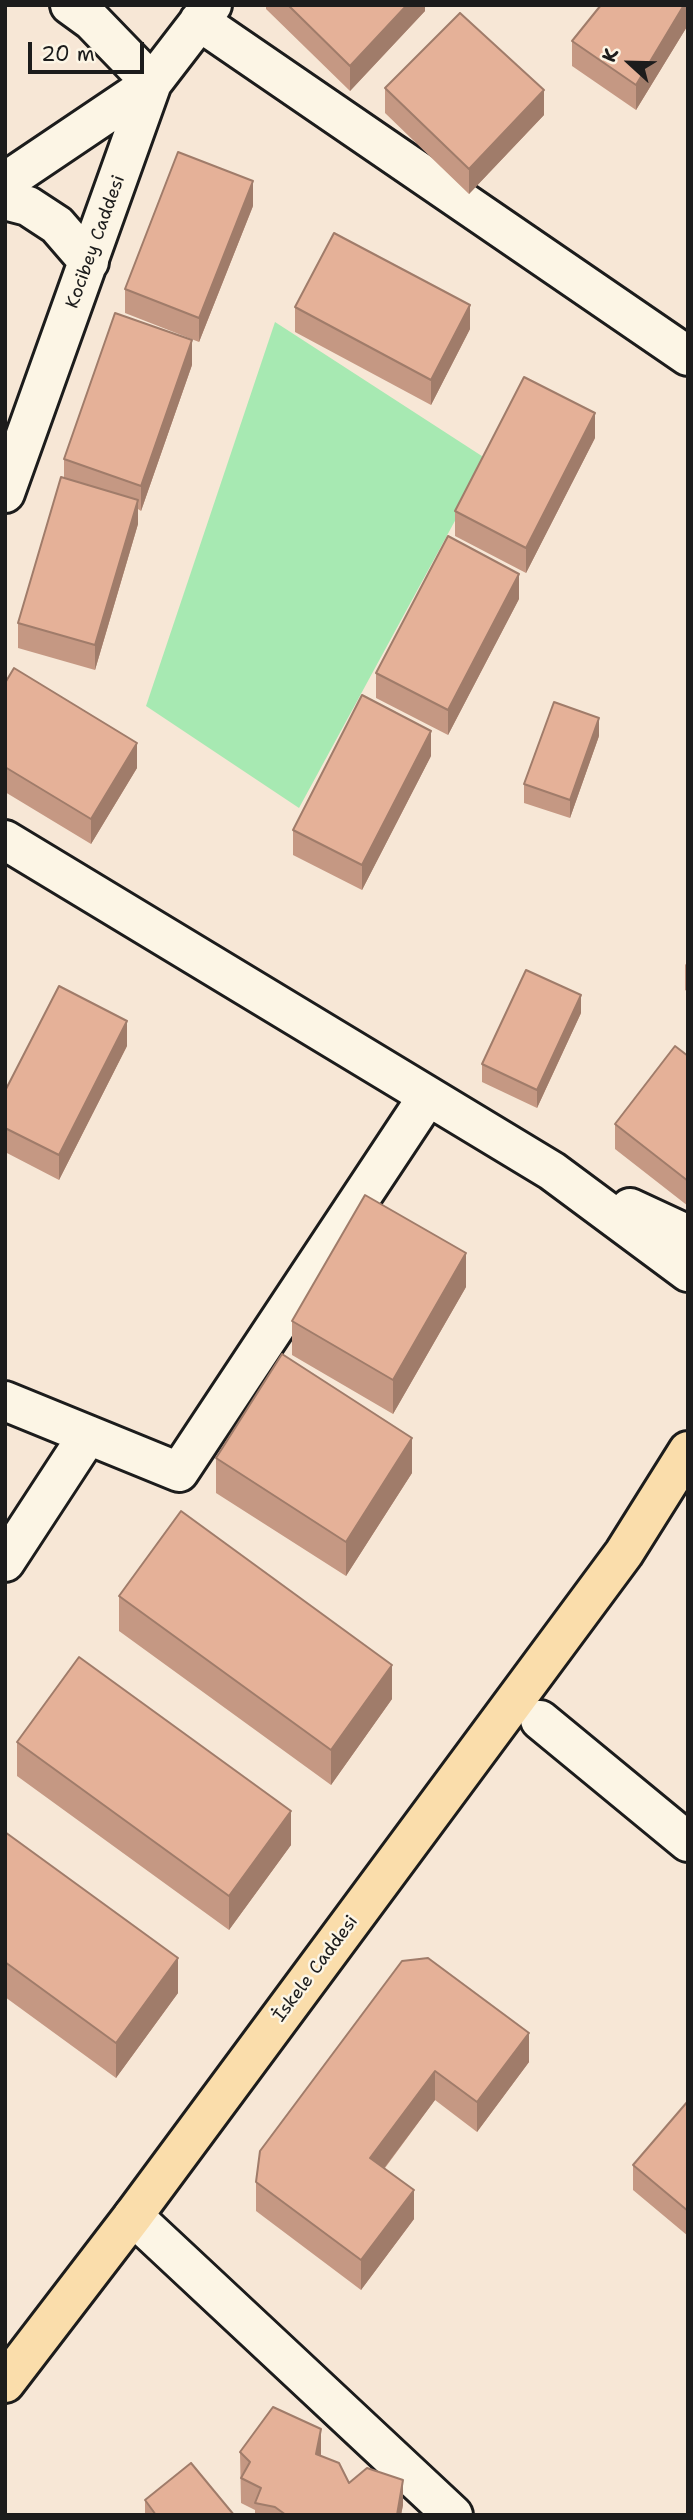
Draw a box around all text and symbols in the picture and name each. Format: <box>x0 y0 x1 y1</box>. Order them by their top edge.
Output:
scale bar <box>32 28 147 72</box>
north arrow <box>595 28 665 98</box>
text: 20 m <box>41 40 95 68</box>
text: K <box>596 44 624 66</box>
street label: Kocibey Caddesi <box>62 172 130 312</box>
street label: İskele Caddesi <box>269 1912 363 2026</box>

